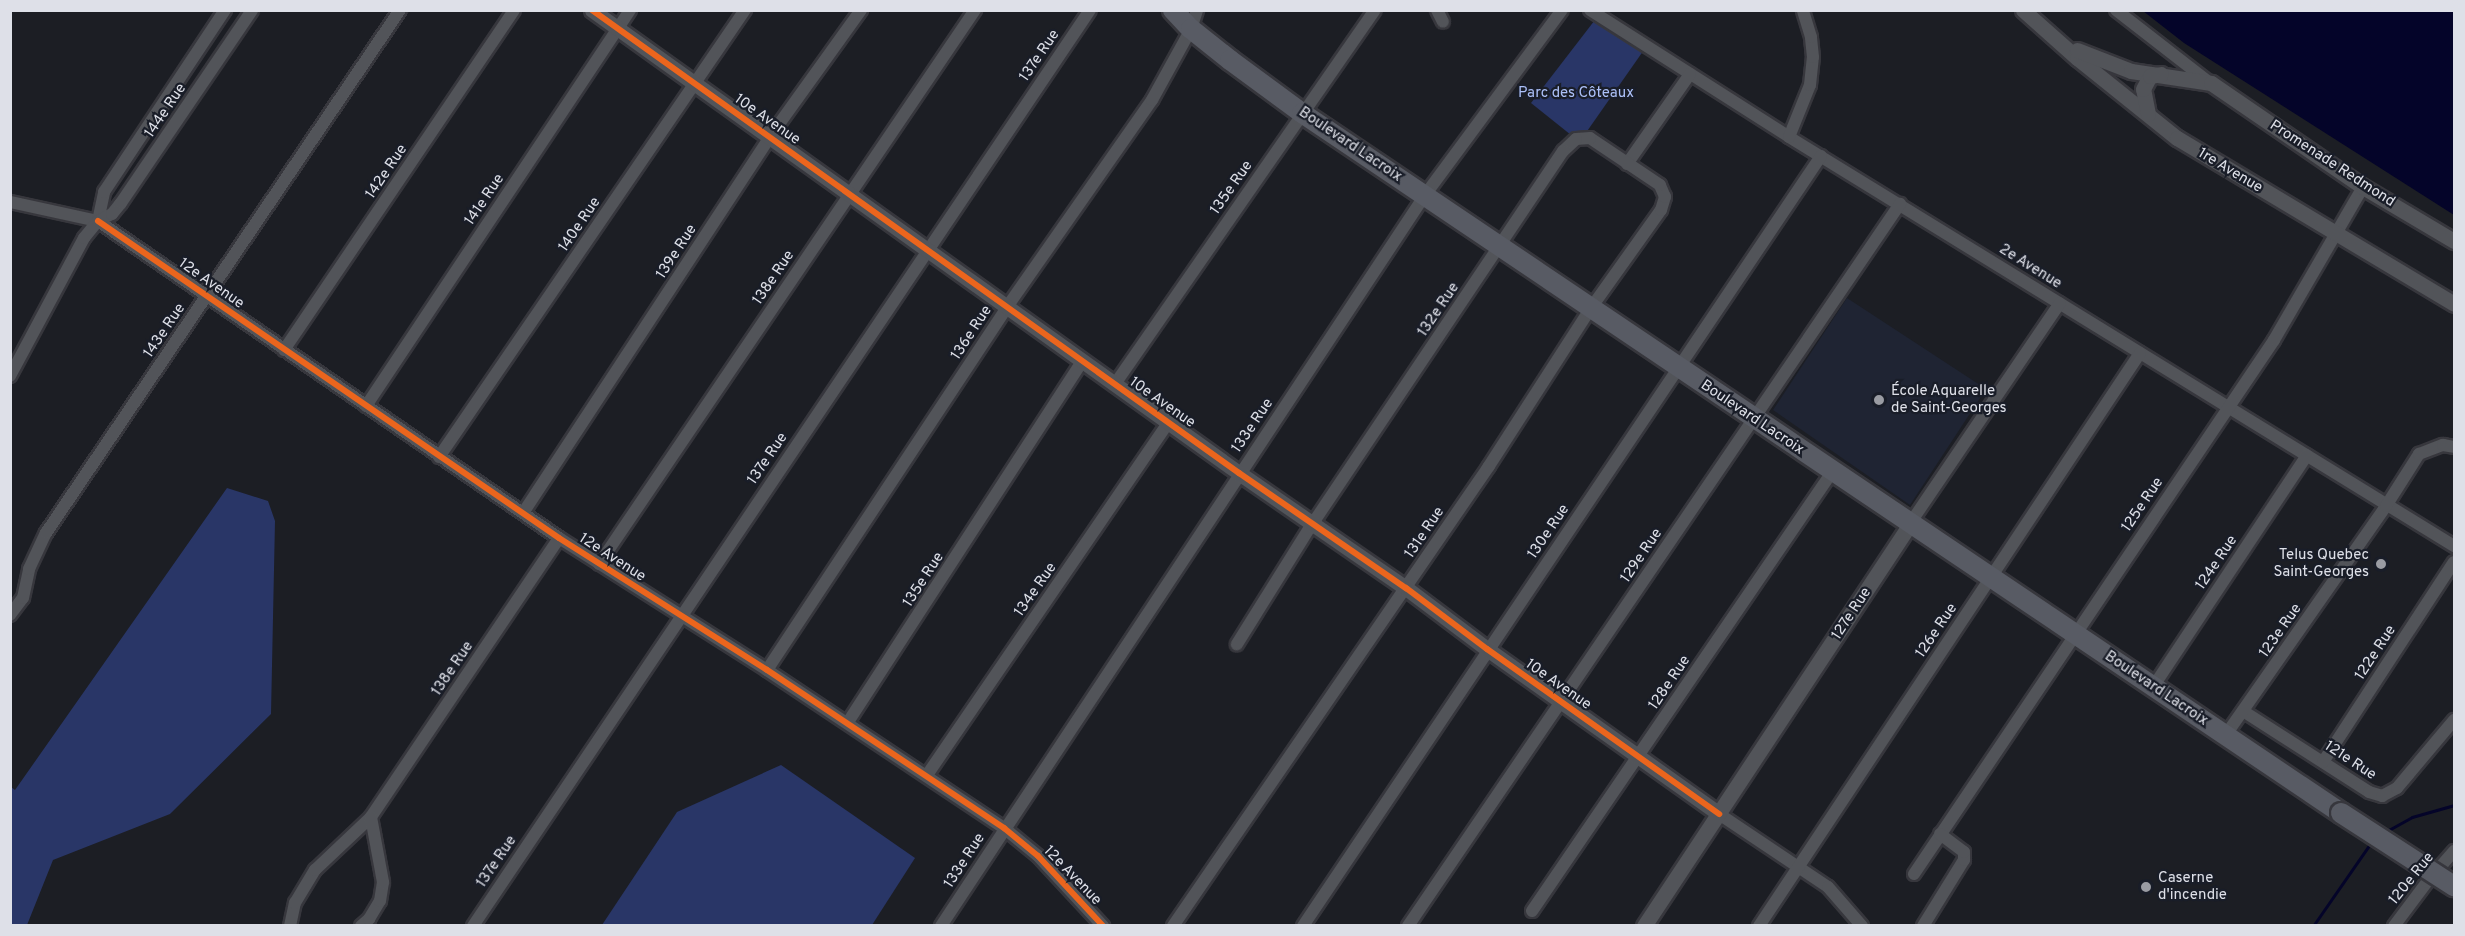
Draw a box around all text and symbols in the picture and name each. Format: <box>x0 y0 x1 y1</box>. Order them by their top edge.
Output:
street label: 137e Rue <box>1016 27 1064 85</box>
street label: 144e Rue <box>141 80 191 142</box>
park label: Parc des Côteaux <box>1518 85 1634 103</box>
street label: 10e Avenue <box>730 91 804 149</box>
street label: Boulevard Lacroix <box>1295 104 1405 186</box>
street label: Promenade Redmond <box>2266 117 2398 211</box>
street label: 142e Rue <box>362 141 412 203</box>
street label: 1re Avenue <box>2194 145 2266 197</box>
street label: 135e Rue <box>1207 158 1257 218</box>
street label: 141e Rue <box>461 171 509 229</box>
street label: 140e Rue <box>555 194 605 256</box>
street label: 139e Rue <box>653 221 701 283</box>
street label: 2e Avenue <box>1995 241 2065 293</box>
street label: 138e Rue <box>749 247 799 309</box>
street label: 12e Avenue <box>174 255 248 313</box>
street label: 132e Rue <box>1414 280 1464 340</box>
street label: 143e Rue <box>140 300 190 362</box>
street label: 136e Rue <box>948 302 996 364</box>
street label: 10e Avenue <box>1125 374 1199 432</box>
street label: Boulevard Lacroix <box>1697 377 1807 459</box>
place label: École Aquarelle de Saint-Georges <box>1891 382 2007 417</box>
marker: École Aquarelle de Saint-Georges <box>1872 393 1886 407</box>
street label: 133e Rue <box>1228 395 1278 457</box>
street label: 137e Rue <box>744 430 792 488</box>
street label: 125e Rue <box>2118 474 2168 536</box>
street label: 130e Rue <box>1524 501 1574 563</box>
street label: 131e Rue <box>1401 504 1449 562</box>
street label: 129e Rue <box>1617 525 1667 587</box>
street label: 12e Avenue <box>575 530 649 586</box>
street label: 124e Rue <box>2192 532 2242 594</box>
place label: Telus Quebec Saint-Georges <box>2273 546 2369 581</box>
street label: 135e Rue <box>900 549 948 611</box>
marker: Telus Quebec Saint-Georges <box>2374 557 2388 571</box>
street label: 134e Rue <box>1011 560 1061 620</box>
street label: 127e Rue <box>1828 584 1876 644</box>
street label: 126e Rue <box>1912 600 1962 662</box>
street label: 123e Rue <box>2256 601 2306 661</box>
street label: 122e Rue <box>2352 622 2400 684</box>
street label: 138e Rue <box>428 638 478 700</box>
street label: Boulevard Lacroix <box>2101 648 2211 730</box>
street label: 128e Rue <box>1645 652 1695 714</box>
street label: 10e Avenue <box>1521 656 1595 714</box>
street label: 121e Rue <box>2321 738 2379 784</box>
street label: 133e Rue <box>941 830 989 892</box>
street label: 137e Rue <box>473 833 521 891</box>
street label: 12e Avenue <box>1039 842 1105 910</box>
street label: 120e Rue <box>2385 849 2439 909</box>
place label: Caserne d'incendie <box>2158 869 2227 904</box>
marker: Caserne d'incendie <box>2139 880 2153 894</box>

